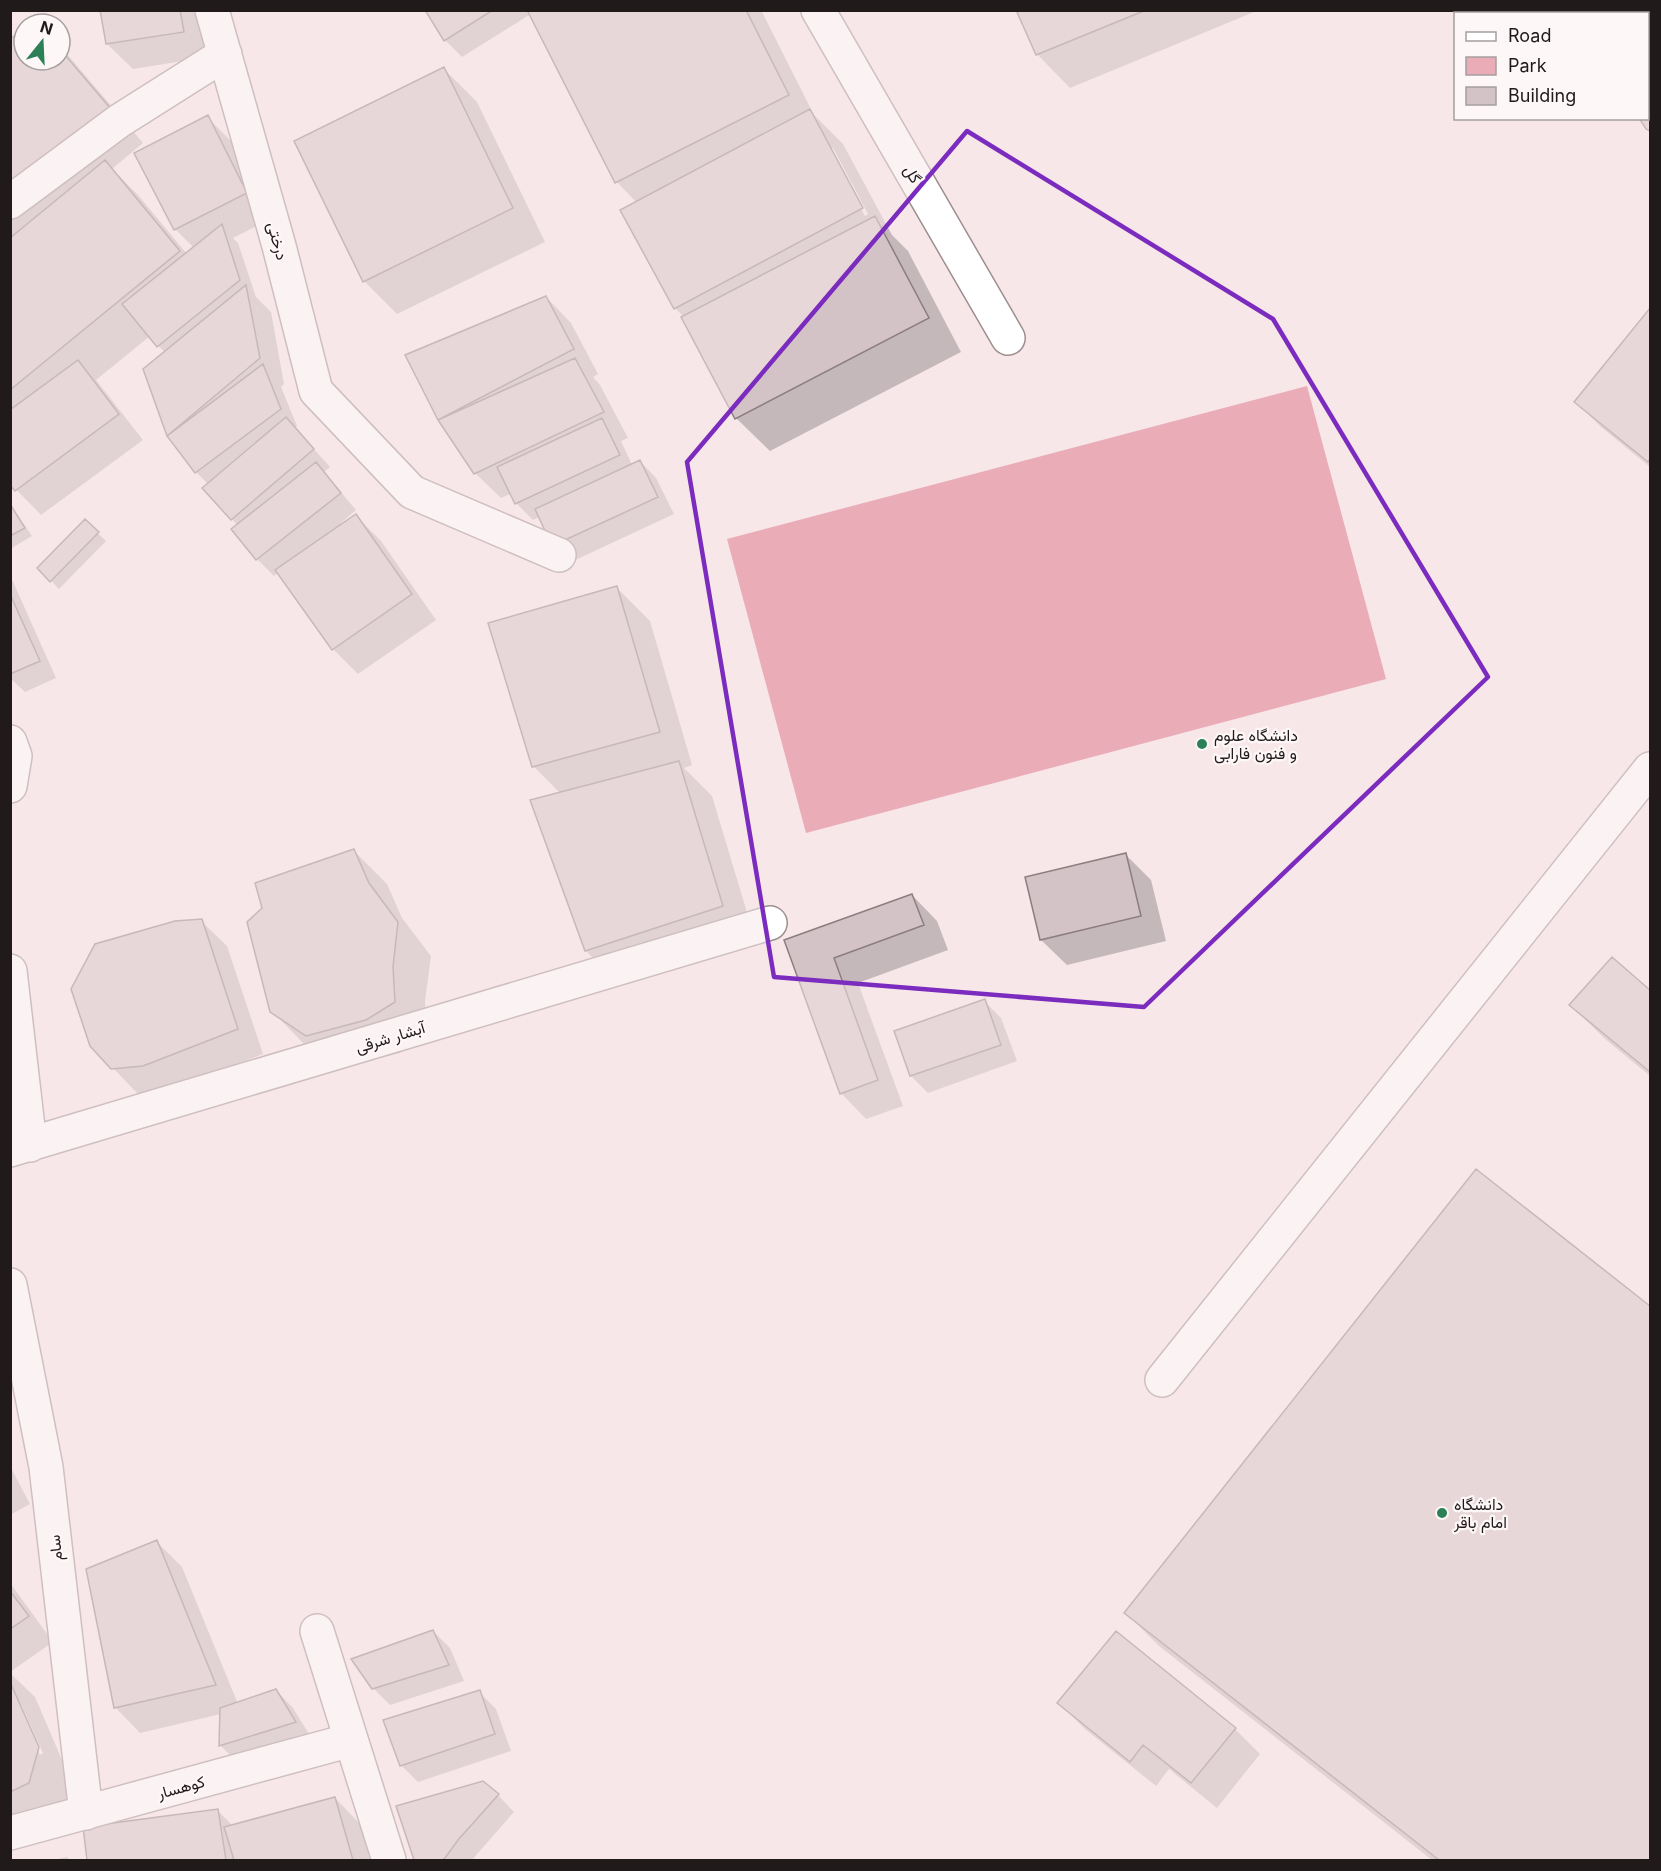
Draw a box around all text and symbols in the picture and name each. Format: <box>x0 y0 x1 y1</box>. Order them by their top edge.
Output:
north arrow <box>12 12 72 72</box>
legend <box>1454 12 1649 120</box>
text: N <box>38 16 56 39</box>
text: Road <box>1508 25 1551 46</box>
text: Park <box>1508 55 1547 76</box>
text: Building <box>1508 85 1576 106</box>
street label: گل <box>899 161 926 187</box>
street label: درختی <box>262 220 293 263</box>
place label: دانشگاه علوم و فنون فارابی <box>1214 725 1298 764</box>
marker: دانشگاه علوم و فنون فارابی <box>1195 737 1209 751</box>
street label: آبشار شرقی <box>353 1017 429 1058</box>
place label: دانشگاه امام باقر <box>1453 1494 1507 1533</box>
marker: دانشگاه امام باقر <box>1435 1506 1449 1520</box>
street label: سام <box>43 1534 68 1562</box>
street label: کوهسار <box>154 1771 207 1804</box>

